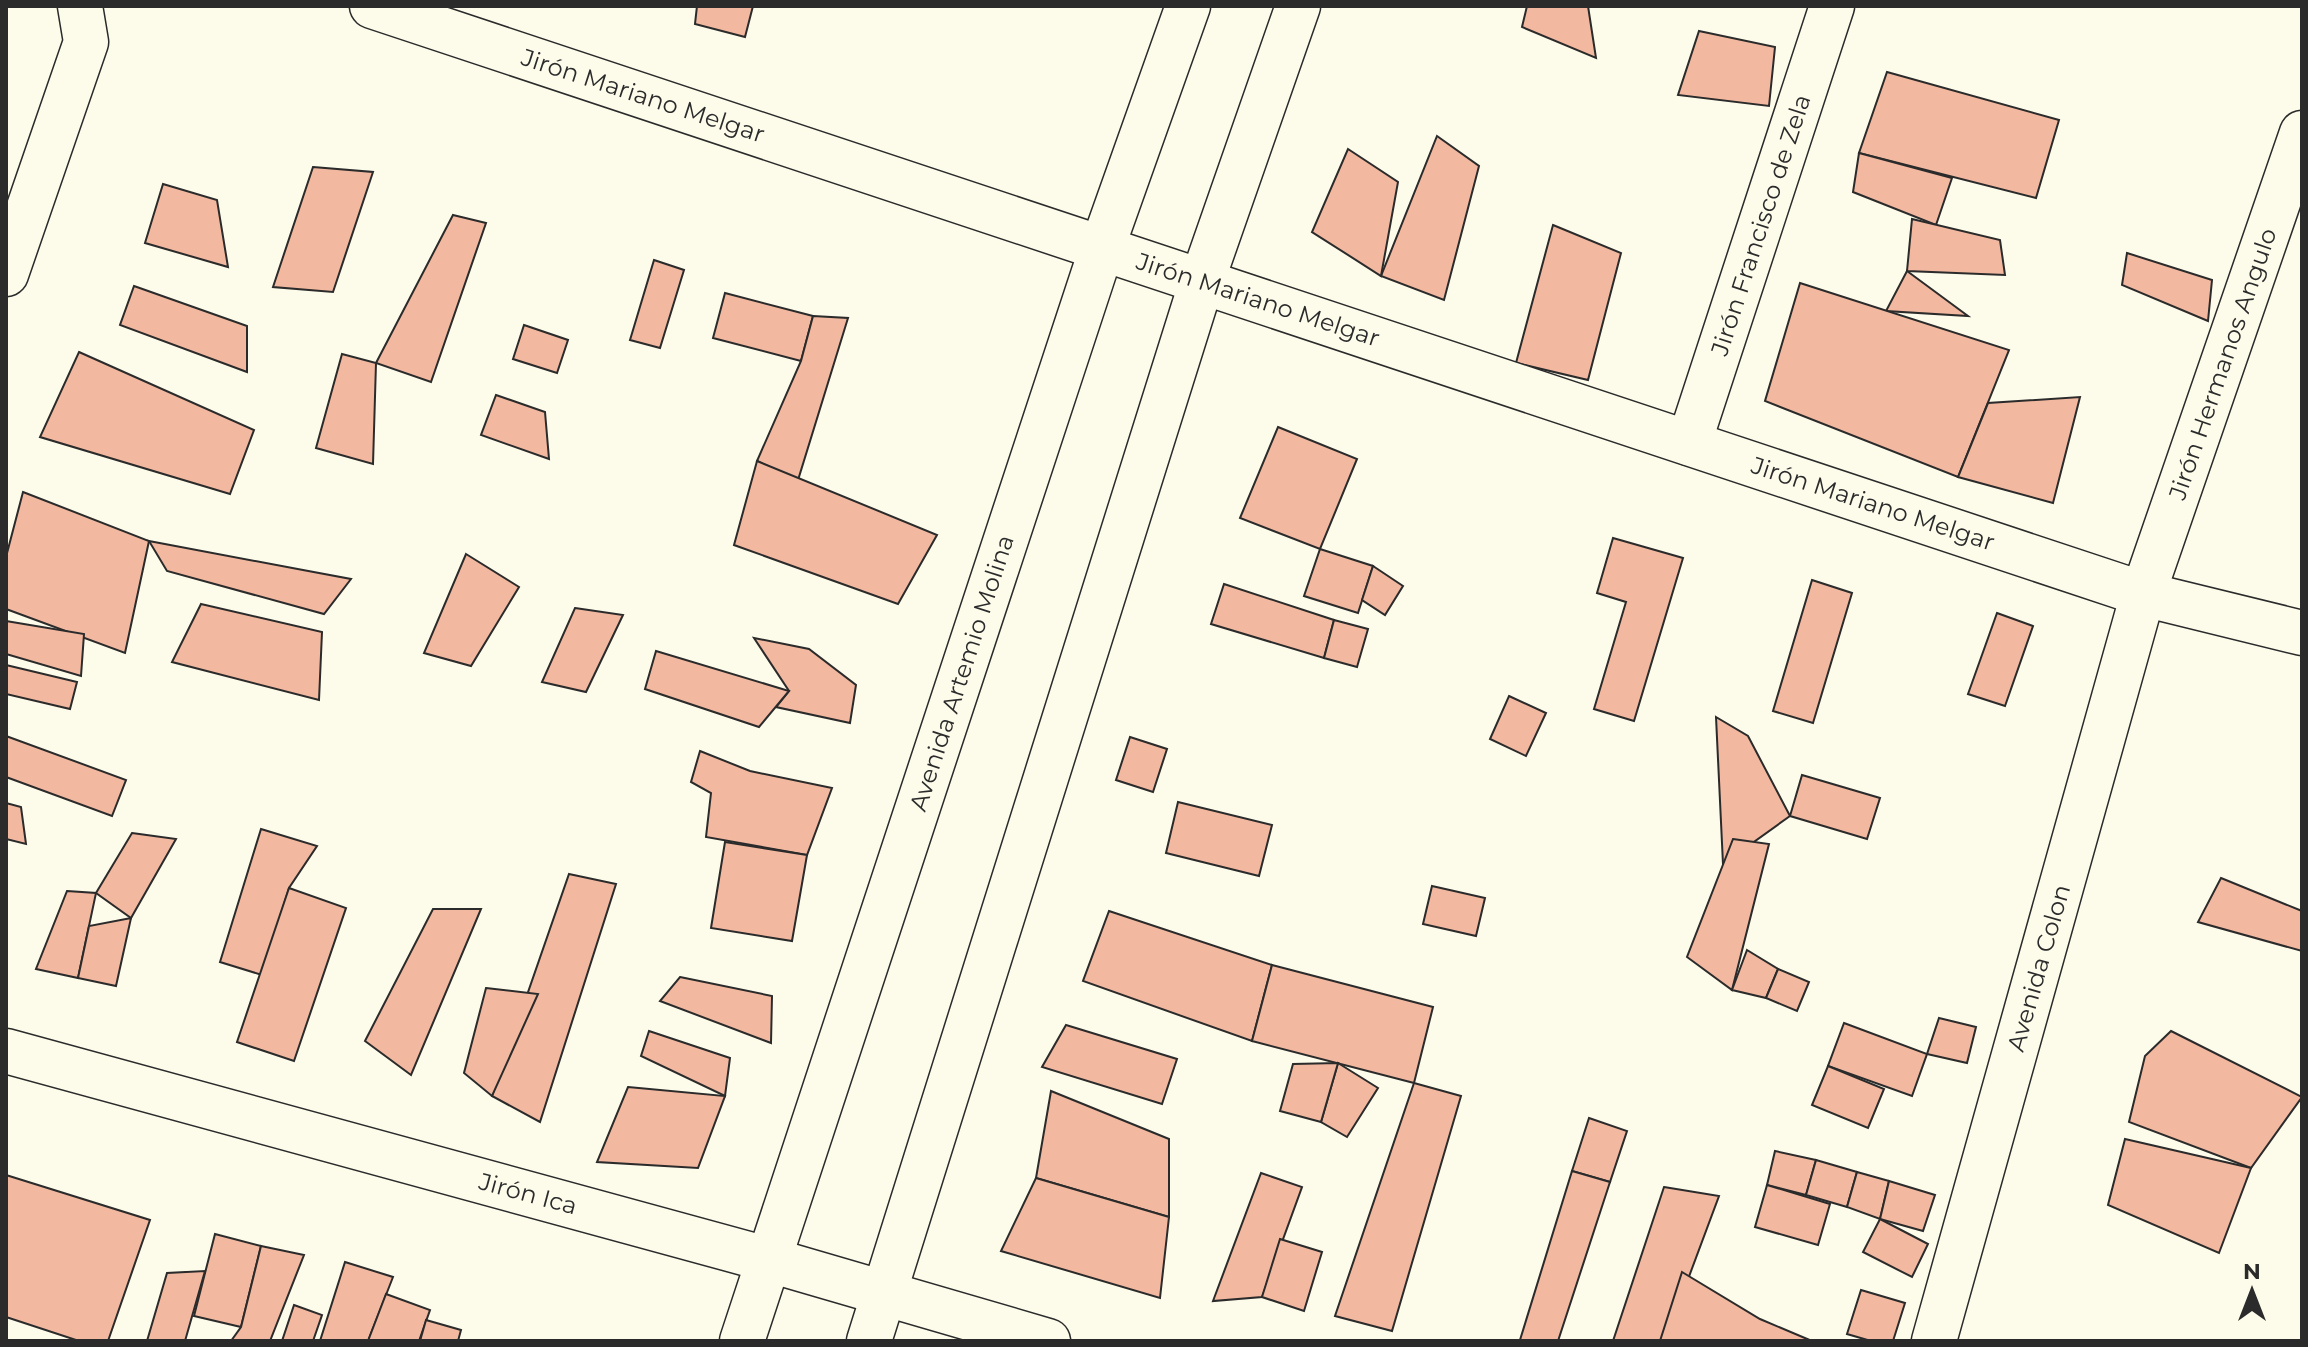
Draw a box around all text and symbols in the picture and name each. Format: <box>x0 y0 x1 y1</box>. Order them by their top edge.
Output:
street label: Jirón Mariano Melgar <box>517 42 768 149</box>
street label: Jirón Francisco de Zela <box>1704 91 1816 360</box>
street label: Jirón Hermanos Angulo <box>2162 224 2283 504</box>
street label: Jirón Mariano Melgar <box>1132 246 1383 353</box>
street label: Jirón Mariano Melgar <box>1747 450 1998 557</box>
street label: Avenida Artemio Molina <box>903 531 1020 815</box>
street label: Avenida Colon <box>2001 881 2076 1055</box>
street label: Jirón Ica <box>475 1166 580 1221</box>
north arrow <box>2212 1251 2292 1331</box>
text: N <box>2243 1258 2261 1285</box>

